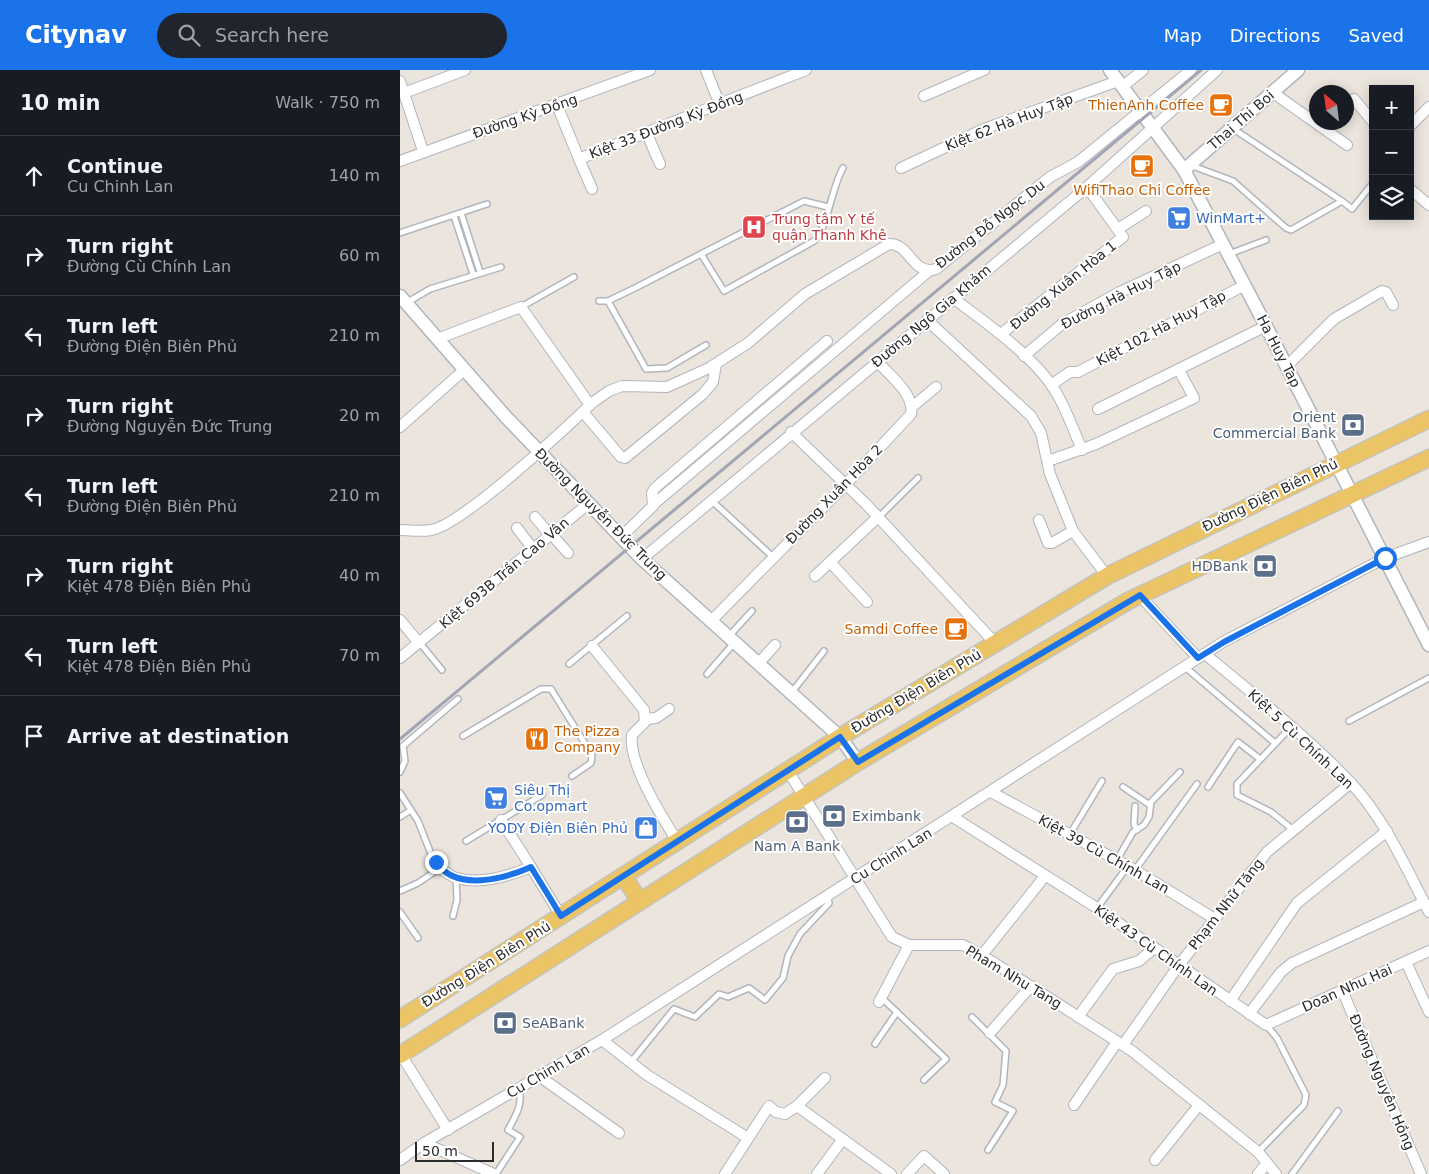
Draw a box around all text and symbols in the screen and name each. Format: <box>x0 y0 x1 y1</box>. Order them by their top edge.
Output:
search box <box>157 13 507 58</box>
text: Citynav <box>25 21 127 49</box>
icon: search <box>175 21 203 49</box>
text: Search here <box>215 24 329 46</box>
text: Map <box>1164 25 1202 46</box>
text: Directions <box>1230 25 1320 46</box>
text: Saved <box>1348 25 1404 46</box>
north arrow <box>1309 85 1354 130</box>
map controls <box>1369 85 1414 220</box>
button: + <box>1369 85 1414 130</box>
street label: Thai Thi Boi <box>1204 87 1277 154</box>
street label: Kiệt 33 Đường Kỳ Đồng <box>587 88 745 162</box>
street label: Kiệt 62 Hà Huy Tập <box>943 90 1075 154</box>
text: 10 min <box>20 91 101 115</box>
street label: Đường Kỳ Đồng <box>471 91 579 141</box>
cafe icon: ThienAnh Coffee <box>1208 92 1234 118</box>
text: Walk · 750 m <box>275 93 380 112</box>
place label: ThienAnh Coffee <box>1087 97 1204 113</box>
button: − <box>1369 130 1414 175</box>
cafe icon: WifiThao Chi Coffee <box>1129 153 1155 179</box>
text: Continue <box>67 155 163 177</box>
icon: ahead <box>20 162 48 190</box>
text: 140 m <box>329 166 380 185</box>
button: layers <box>1369 175 1414 220</box>
street label: Đường Đỗ Ngọc Du <box>932 176 1048 272</box>
text: Cu Chinh Lan <box>67 177 173 196</box>
place label: WifiThao Chi Coffee <box>1073 182 1211 198</box>
supermarket icon: WinMart+ <box>1166 205 1192 231</box>
place label: WinMart+ <box>1196 210 1266 226</box>
place label: Trung tâm Y tế quận Thanh Khê <box>771 211 887 243</box>
hospital icon: Trung tâm Y tế quận Thanh Khê <box>741 214 767 240</box>
text: Turn right <box>67 235 173 257</box>
street label: Đường Xuân Hòa 1 <box>1007 237 1119 333</box>
icon: right <box>20 242 48 270</box>
text: 60 m <box>339 246 380 265</box>
text: Đường Cù Chính Lan <box>67 257 231 276</box>
street label: Đường Hà Huy Tập <box>1058 258 1184 332</box>
street label: Đường Ngô Gia Khảm <box>868 261 994 371</box>
street label: Kiệt 102 Hà Huy Tập <box>1093 287 1229 369</box>
street label: Ha Huy Tap <box>1254 312 1304 390</box>
text: Turn left <box>67 315 158 337</box>
icon: left <box>20 322 48 350</box>
text: 210 m <box>329 326 380 345</box>
text: Đường Điện Biên Phủ <box>67 337 237 356</box>
text: Turn right <box>67 395 173 417</box>
icon: right <box>20 402 48 430</box>
text: 20 m <box>339 406 380 425</box>
place label: Orient Commercial Bank <box>1213 409 1337 441</box>
bank icon: Orient Commercial Bank <box>1340 412 1366 438</box>
text: Đường Nguyễn Đức Trung <box>67 417 272 436</box>
street label: Đường Xuân Hòa 2 <box>782 441 886 547</box>
street label: Đường Nguyễn Đức Trung <box>532 445 670 583</box>
street label: Đường Điện Biên Phủ <box>1200 455 1340 535</box>
text: Turn left <box>67 475 158 497</box>
icon: left <box>20 482 48 510</box>
text: 210 m <box>329 486 380 505</box>
text: Đường Điện Biên Phủ <box>67 497 237 516</box>
street label: Kiệt 693B Trần Cao Vân <box>436 514 572 632</box>
route start <box>1374 547 1397 570</box>
bank icon: HDBank <box>1252 553 1278 579</box>
text: Turn right <box>67 555 173 577</box>
place label: HDBank <box>1192 558 1249 574</box>
icon: right <box>20 562 48 590</box>
text: 40 m <box>339 566 380 585</box>
text: Kiệt 478 Điện Biên Phủ <box>67 577 251 596</box>
cafe icon: Samdi Coffee <box>943 616 969 642</box>
place label: Samdi Coffee <box>844 621 938 637</box>
text: Turn left <box>67 635 158 657</box>
icon: left <box>20 642 48 670</box>
text: 70 m <box>339 646 380 665</box>
street label: Đường Điện Biên Phủ <box>848 646 984 736</box>
text: Kiệt 478 Điện Biên Phủ <box>67 657 251 676</box>
street label: Kiệt 5 Cù Chính Lan <box>1245 686 1357 792</box>
icon: arrive <box>20 722 48 750</box>
place label: The Pizza Company <box>553 723 621 755</box>
text: Arrive at destination <box>67 725 289 747</box>
restaurant icon: The Pizza Company <box>524 726 550 752</box>
place label: Siêu Thị Co.opmart <box>514 782 588 814</box>
supermarket icon: Siêu Thị Co.opmart <box>483 785 509 811</box>
bank icon: Eximbank <box>821 803 847 829</box>
place label: Eximbank <box>852 808 922 824</box>
bank icon: Nam A Bank <box>784 809 810 835</box>
street label: Kiệt 39 Cù Chính Lan <box>1036 811 1172 897</box>
shop icon: YODY Điện Biên Phủ <box>633 815 659 841</box>
place label: YODY Điện Biên Phủ <box>487 820 628 836</box>
street label: Cu Chinh Lan <box>847 825 935 887</box>
place label: Nam A Bank <box>754 838 841 854</box>
route end <box>425 851 448 874</box>
street label: Phạm Nhữ Tăng <box>1185 855 1267 953</box>
street label: Kiệt 43 Cù Chính Lan <box>1091 901 1221 999</box>
street label: Đường Điện Biên Phủ <box>419 918 553 1010</box>
street label: Pham Nhu Tang <box>963 942 1065 1012</box>
street label: Doan Nhu Hai <box>1299 961 1395 1015</box>
bank icon: SeABank <box>492 1010 518 1036</box>
street label: Đường Nguyên Hồng <box>1346 1012 1418 1152</box>
place label: SeABank <box>522 1015 585 1031</box>
street label: Cu Chinh Lan <box>504 1041 592 1101</box>
scale bar <box>415 1139 494 1162</box>
text: 50 m <box>422 1143 458 1159</box>

